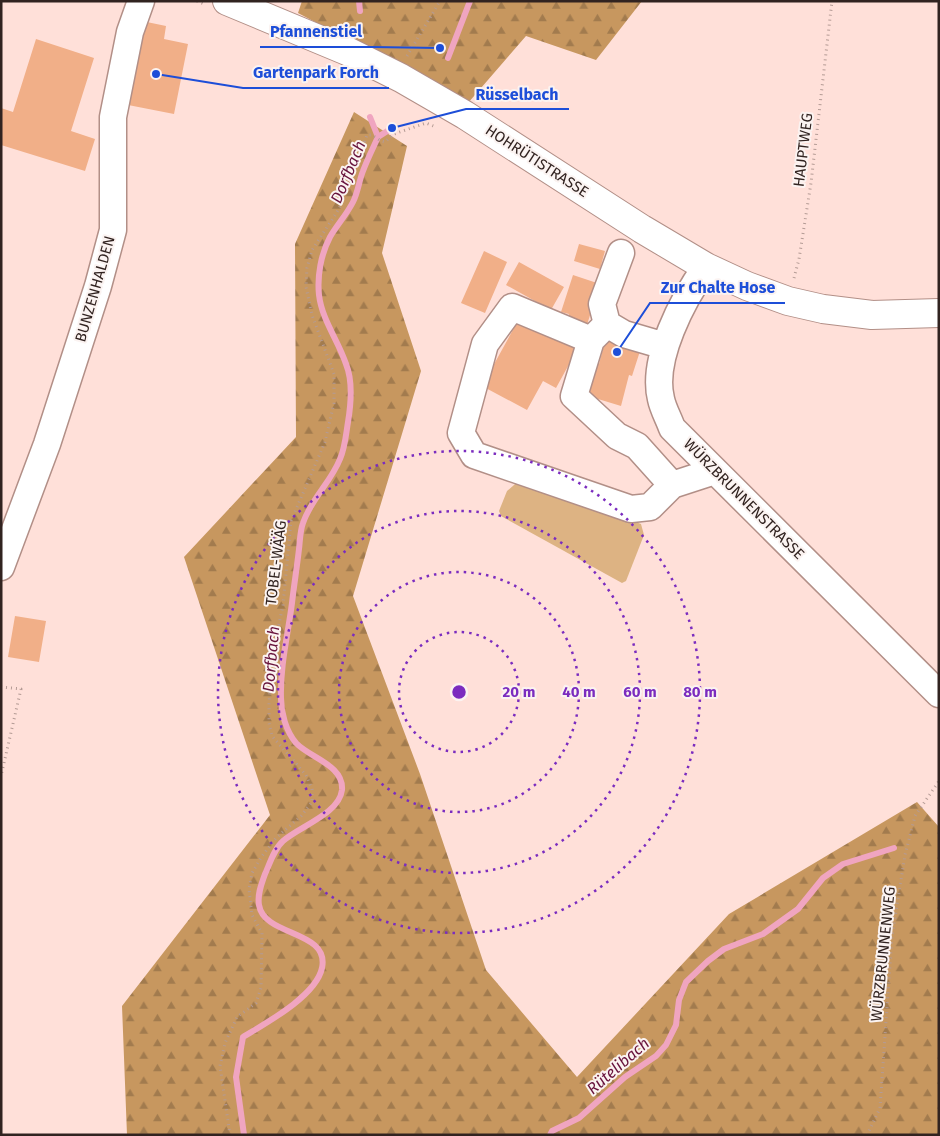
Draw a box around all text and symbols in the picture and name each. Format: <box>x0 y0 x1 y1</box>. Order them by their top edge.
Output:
callout: Pfannenstiel <box>260 16 372 47</box>
text: Pfannenstiel <box>270 22 362 41</box>
callout: Gartenpark Forch <box>243 57 389 88</box>
text: Gartenpark Forch <box>253 63 379 82</box>
callout: Rüsselbach <box>466 78 569 109</box>
text: Rüsselbach <box>475 85 559 104</box>
street label: HAUPTWEG <box>790 112 816 188</box>
street label: HOHRÜTISTRASSE <box>482 121 592 201</box>
water label: Dorfbach <box>326 138 370 206</box>
street label: BUNZENHALDEN <box>71 234 119 344</box>
callout: Zur Chalte Hose <box>650 272 785 303</box>
text: Zur Chalte Hose <box>661 278 775 297</box>
street label: WÜRZBRUNNENSTRASSE <box>680 435 808 563</box>
street label: TOBEL-WÄÄG <box>262 519 290 607</box>
water label: Dorfbach <box>259 625 283 693</box>
centre of rings <box>450 683 468 701</box>
text: 20 m <box>503 683 535 701</box>
text: 40 m <box>562 683 596 701</box>
text: 60 m <box>623 683 657 701</box>
text: 80 m <box>683 683 717 701</box>
street label: WÜRZBRUNNENWEG <box>867 886 899 1022</box>
water label: Rütelibach <box>583 1034 653 1098</box>

